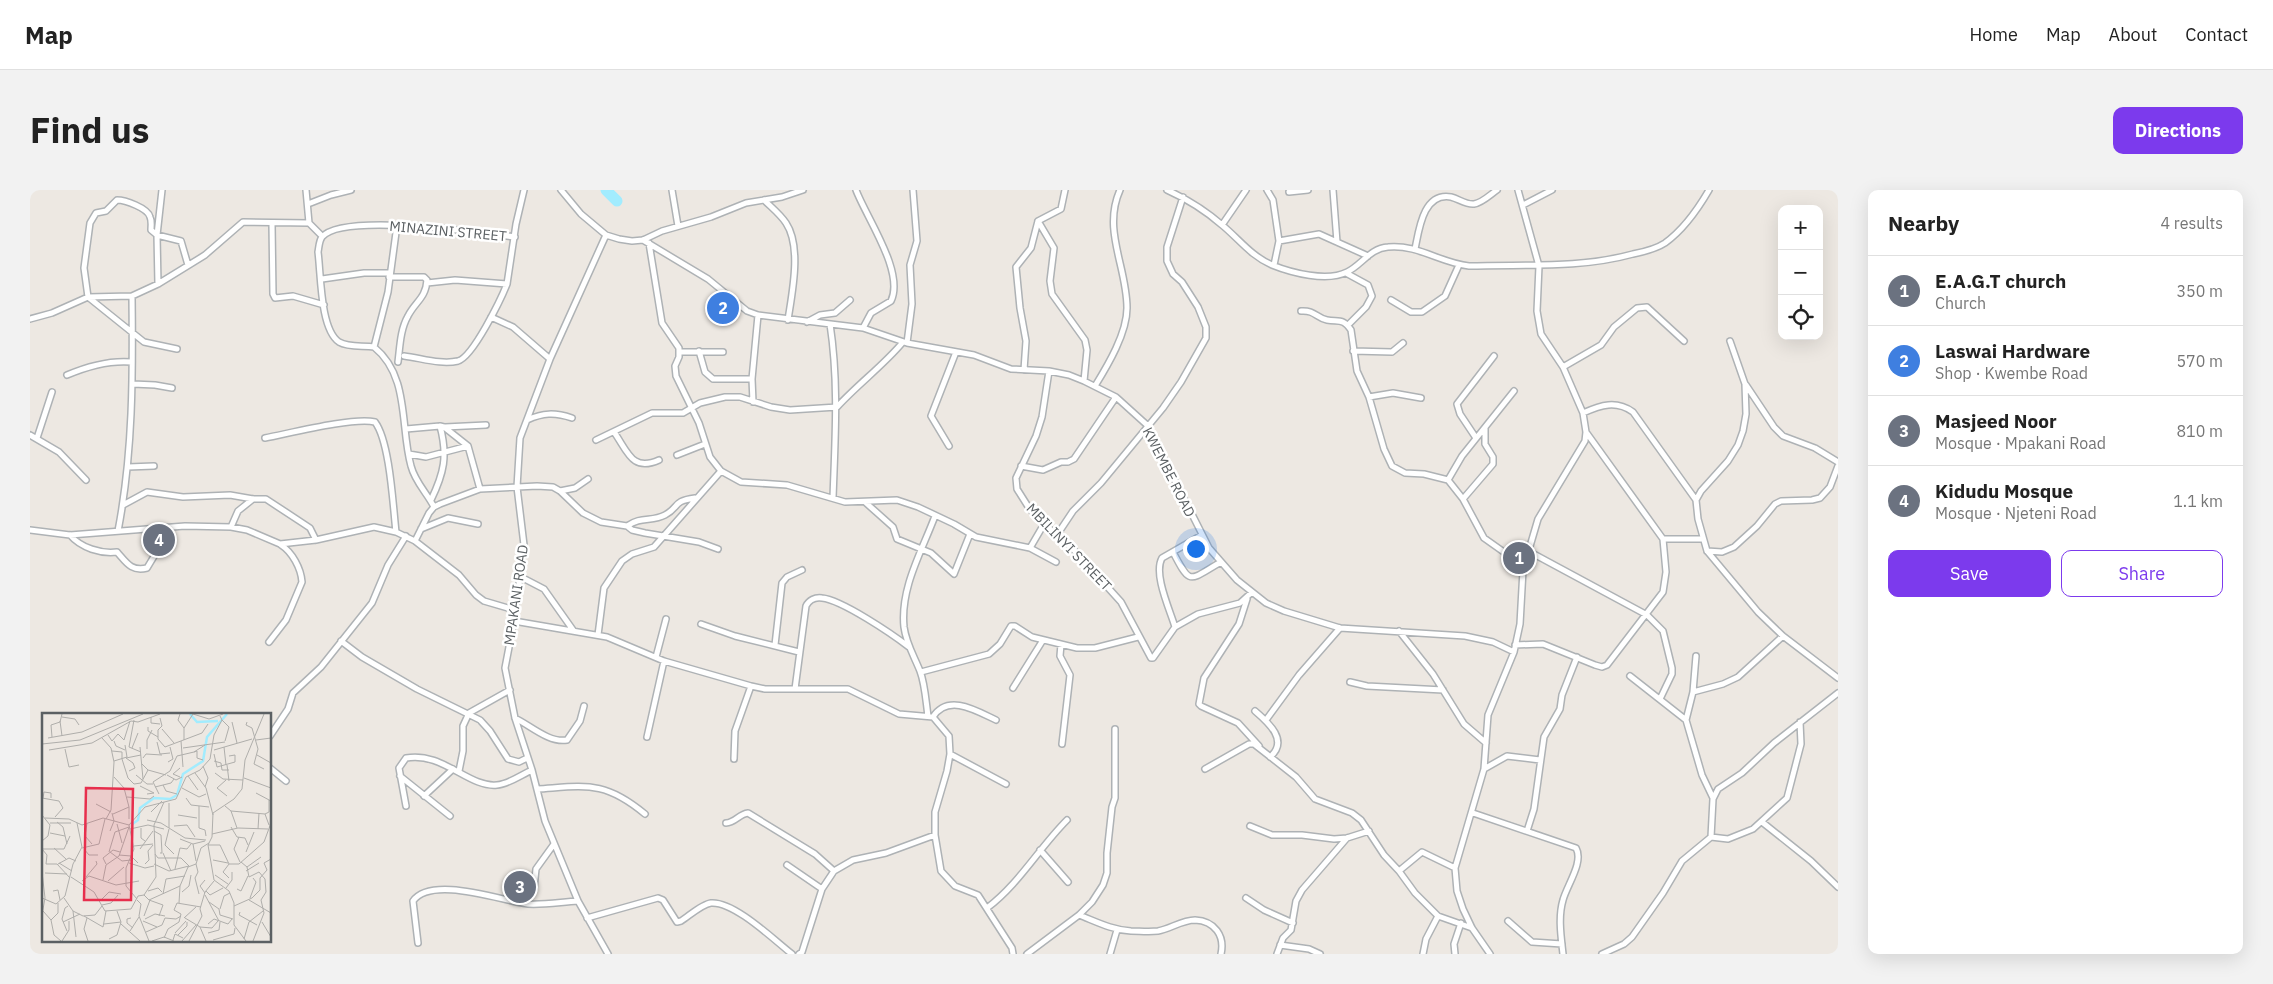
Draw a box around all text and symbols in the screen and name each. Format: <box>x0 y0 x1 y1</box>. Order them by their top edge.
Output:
text: Map <box>25 19 73 51</box>
text: Home <box>1970 23 2018 46</box>
text: Map <box>2046 23 2081 46</box>
text: About <box>2109 23 2157 46</box>
text: Contact <box>2185 23 2248 46</box>
text: Find us <box>30 107 149 153</box>
button: Directions <box>2113 107 2243 154</box>
map controls <box>1778 205 1823 340</box>
button: + <box>1778 205 1823 250</box>
text: Nearby <box>1888 209 1959 237</box>
text: 4 results <box>2160 213 2223 233</box>
street label: MINAZINI STREET <box>389 217 507 245</box>
button: − <box>1778 250 1823 295</box>
text: E.A.G.T church <box>1935 269 2066 293</box>
text: 1 <box>1899 281 1909 301</box>
text: 350 m <box>2176 281 2223 301</box>
pin: 2 <box>707 289 739 327</box>
text: Church <box>1935 293 1986 313</box>
button: locate <box>1778 295 1823 340</box>
text: Laswai Hardware <box>1935 339 2090 363</box>
text: 2 <box>1899 351 1909 371</box>
text: 570 m <box>2176 351 2223 371</box>
text: Shop · Kwembe Road <box>1935 363 2088 383</box>
text: Masjeed Noor <box>1935 409 2057 433</box>
text: 3 <box>1899 421 1909 441</box>
text: 810 m <box>2176 421 2223 441</box>
street label: KWEMBE ROAD <box>1139 424 1199 520</box>
text: Mosque · Mpakani Road <box>1935 433 2106 453</box>
text: Kidudu Mosque <box>1935 479 2073 503</box>
text: 4 <box>1899 491 1909 511</box>
text: 1.1 km <box>2173 491 2223 511</box>
street label: MBILINYI STREET <box>1023 499 1115 595</box>
text: Mosque · Njeteni Road <box>1935 503 2097 523</box>
pin: 4 <box>143 521 175 559</box>
your location <box>1183 536 1209 562</box>
pin: 1 <box>1503 539 1535 577</box>
street label: MPAKANI ROAD <box>500 543 532 647</box>
button: Save <box>1888 550 2051 597</box>
button: Share <box>2061 550 2223 597</box>
inset map <box>42 713 271 942</box>
pin: 3 <box>504 868 536 906</box>

